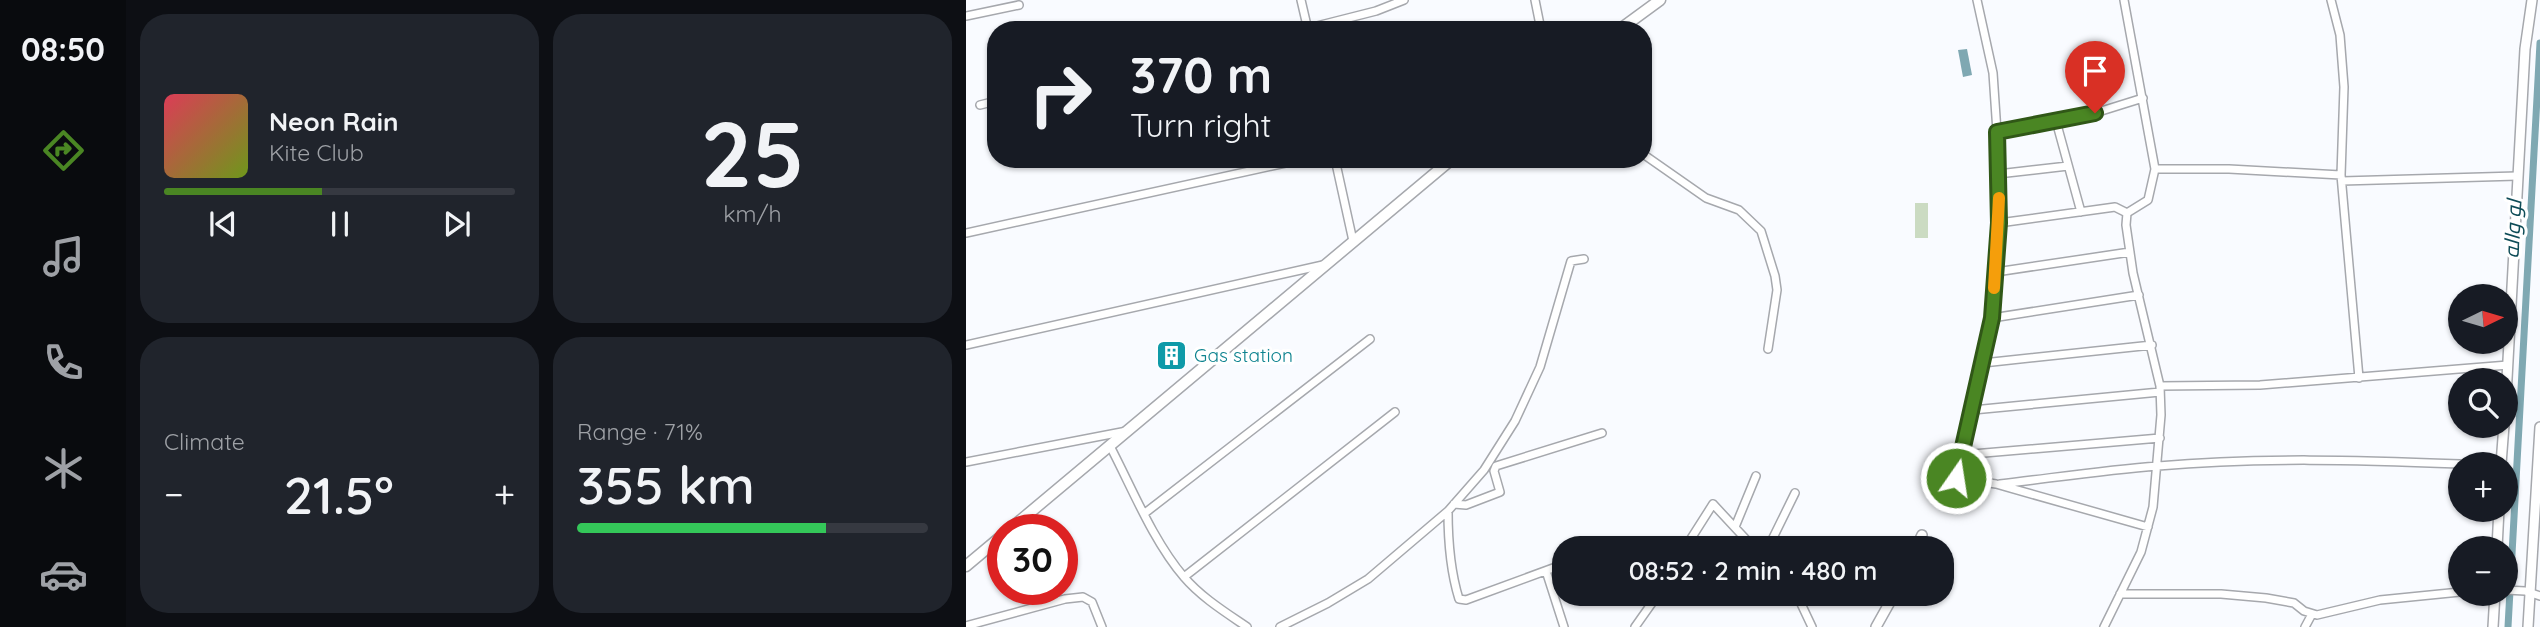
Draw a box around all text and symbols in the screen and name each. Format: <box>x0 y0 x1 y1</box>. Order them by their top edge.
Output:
text: 08:50 <box>21 29 105 69</box>
pin <box>2065 41 2125 113</box>
text: 370 m <box>1130 44 1272 105</box>
icon: right <box>1015 49 1106 140</box>
icon: arrive <box>2076 52 2114 90</box>
text: 25 <box>700 96 805 210</box>
text: Neon Rain <box>269 105 398 138</box>
text: Turn right <box>1130 105 1271 145</box>
icon: directions <box>39 126 88 175</box>
text: Kite Club <box>269 138 364 167</box>
water label: لو واله <box>2497 197 2527 259</box>
text: km/h <box>723 199 782 228</box>
icon: previous <box>204 205 242 243</box>
icon: pause <box>321 205 359 243</box>
icon: next <box>438 205 476 243</box>
icon: music <box>39 232 88 281</box>
north arrow <box>2448 284 2518 354</box>
map controls <box>2448 284 2518 606</box>
icon: phone <box>39 338 88 387</box>
building icon: Gas station <box>1154 338 1188 372</box>
place label: Gas station <box>1194 343 1293 367</box>
button: search <box>2448 368 2518 438</box>
text: Range · 71% <box>577 417 703 446</box>
text: Climate <box>164 427 245 456</box>
position arrow <box>1919 441 1993 515</box>
icon: climate <box>39 444 88 493</box>
text: 355 km <box>577 452 755 517</box>
button: + <box>2448 452 2518 522</box>
text: 21.5° <box>284 462 394 527</box>
text: − <box>164 470 184 518</box>
text: + <box>494 470 515 518</box>
speed limit sign: 30 <box>987 514 1078 605</box>
button: − <box>2448 536 2518 606</box>
icon: car <box>39 550 88 599</box>
text: 08:52 · 2 min · 480 m <box>1629 554 1877 587</box>

